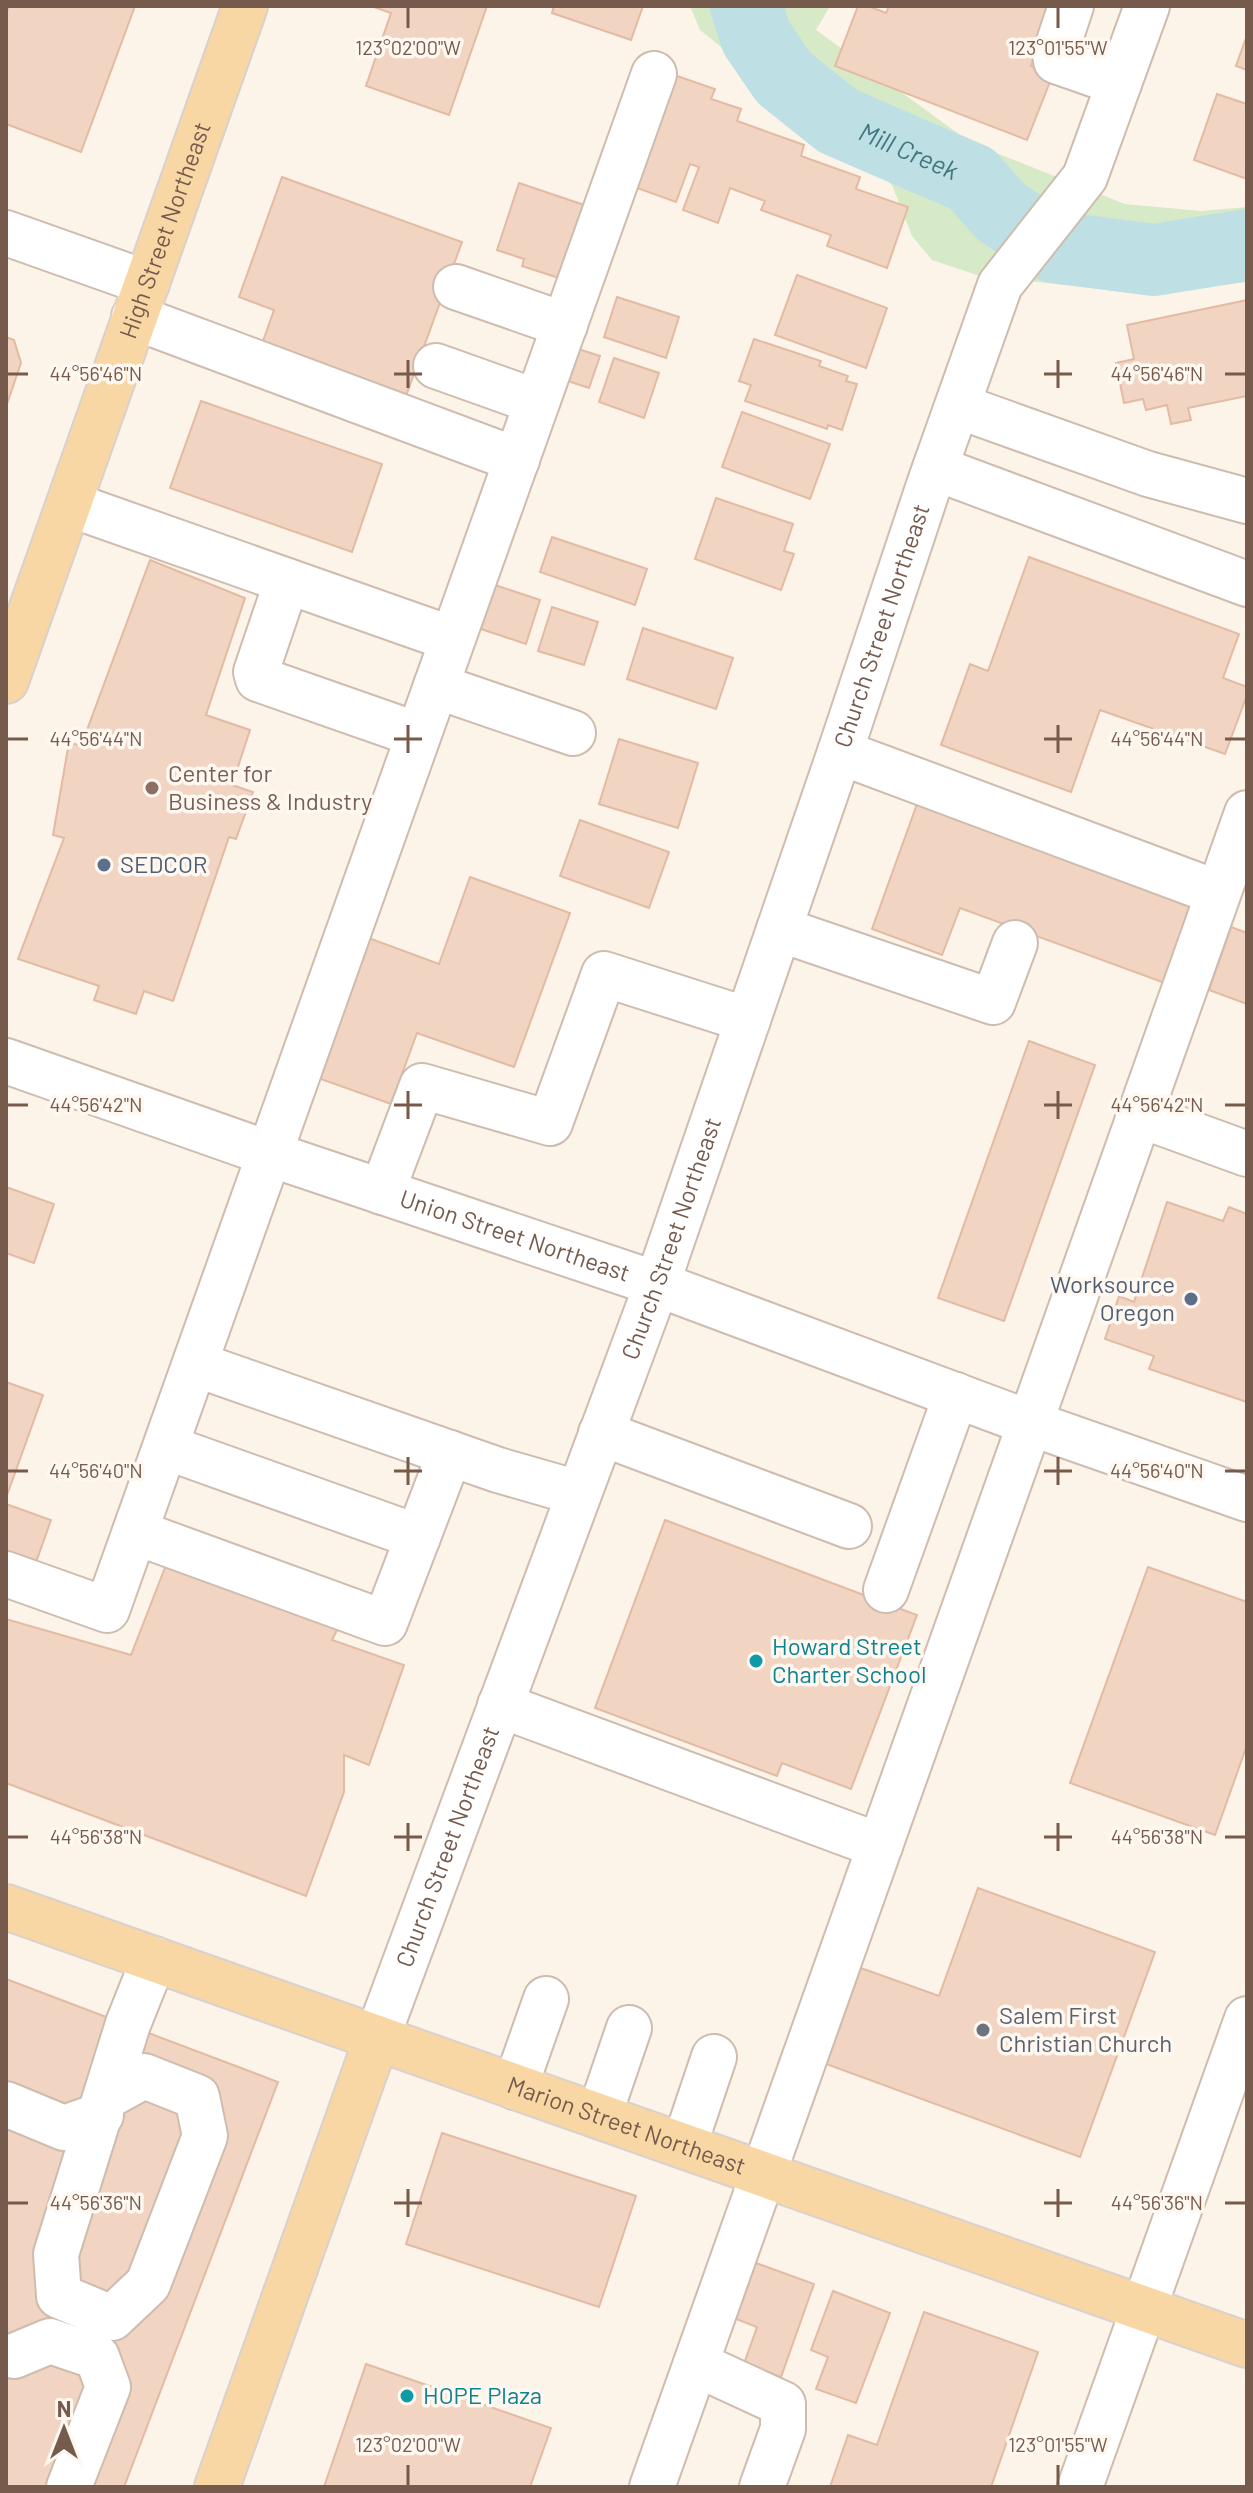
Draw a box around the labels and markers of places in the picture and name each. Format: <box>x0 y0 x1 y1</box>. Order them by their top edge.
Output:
place label: Center for Business & Industry <box>168 758 372 815</box>
marker: Center for Business & Industry <box>143 779 161 797</box>
place label: SEDCOR <box>120 849 208 878</box>
marker: SEDCOR <box>95 856 113 874</box>
place label: Worksource Oregon <box>1050 1269 1175 1326</box>
marker: Worksource Oregon <box>1182 1290 1200 1308</box>
place label: Howard Street Charter School <box>772 1631 927 1688</box>
marker: Howard Street Charter School <box>747 1652 765 1670</box>
place label: Salem First Christian Church <box>999 2000 1172 2057</box>
marker: Salem First Christian Church <box>974 2021 992 2039</box>
place label: HOPE Plaza <box>423 2380 542 2409</box>
marker: HOPE Plaza <box>398 2387 416 2405</box>

